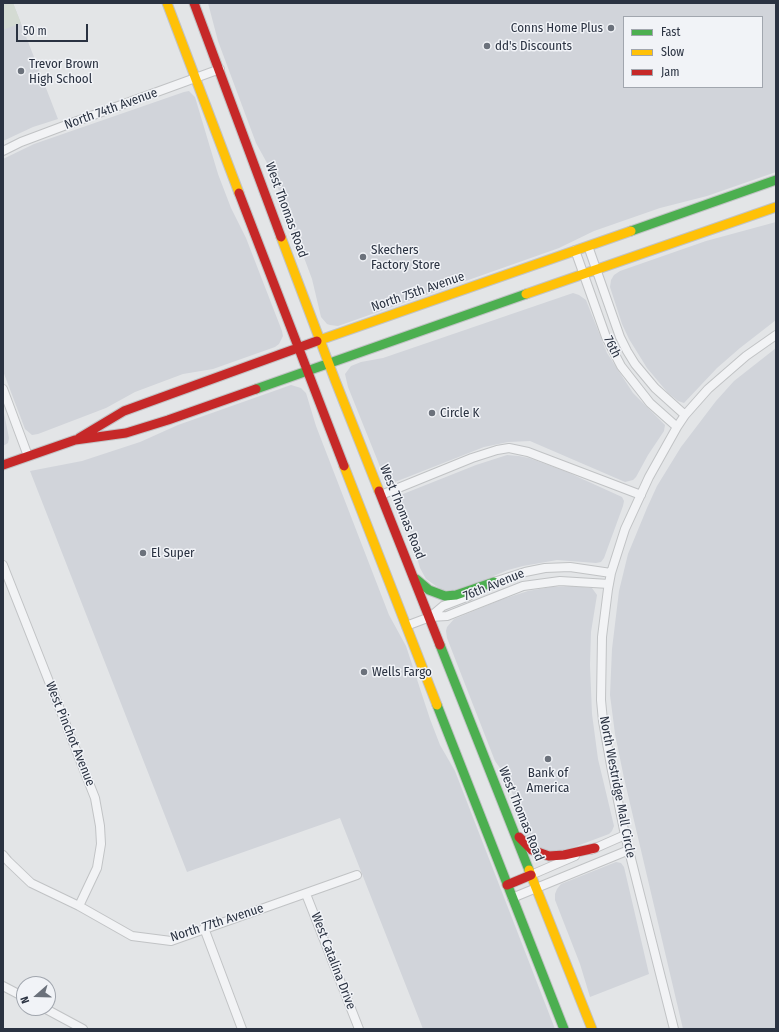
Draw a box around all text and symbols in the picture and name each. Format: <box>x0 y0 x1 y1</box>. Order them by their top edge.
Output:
scale bar <box>18 16 90 42</box>
legend <box>623 16 763 88</box>
place label: Conns Home Plus <box>511 20 603 36</box>
marker: Conns Home Plus <box>606 23 616 33</box>
text: 50 m <box>23 24 47 38</box>
text: Fast <box>661 25 680 39</box>
place label: dd's Discounts <box>495 38 572 54</box>
marker: dd's Discounts <box>482 41 492 51</box>
text: Slow <box>661 45 684 59</box>
place label: Trevor Brown High School <box>29 56 99 87</box>
text: Jam <box>661 65 679 79</box>
marker: Trevor Brown High School <box>16 66 26 76</box>
street label: North 74th Avenue <box>62 85 160 133</box>
street label: West Thomas Road <box>261 160 311 260</box>
place label: Skechers Factory Store <box>371 242 440 273</box>
marker: Skechers Factory Store <box>358 252 368 262</box>
street label: North 75th Avenue <box>369 269 467 315</box>
street label: 76th <box>600 333 624 361</box>
place label: Circle K <box>440 405 479 421</box>
marker: Circle K <box>427 408 437 418</box>
street label: West Thomas Road <box>376 463 428 561</box>
place label: El Super <box>151 545 195 561</box>
marker: El Super <box>138 548 148 558</box>
street label: 76th Avenue <box>461 566 527 604</box>
place label: Wells Fargo <box>372 664 432 680</box>
marker: Wells Fargo <box>359 667 369 677</box>
street label: West Pinchot Avenue <box>42 679 98 789</box>
street label: North Westridge Mall Circle <box>596 715 638 859</box>
marker: Bank of America <box>543 754 553 764</box>
street label: West Thomas Road <box>495 765 547 863</box>
place label: Bank of America <box>527 765 569 796</box>
street label: North 77th Avenue <box>168 901 266 945</box>
street label: West Catalina Drive <box>307 910 359 1012</box>
north arrow <box>16 976 56 1016</box>
text: N <box>18 995 32 1005</box>

